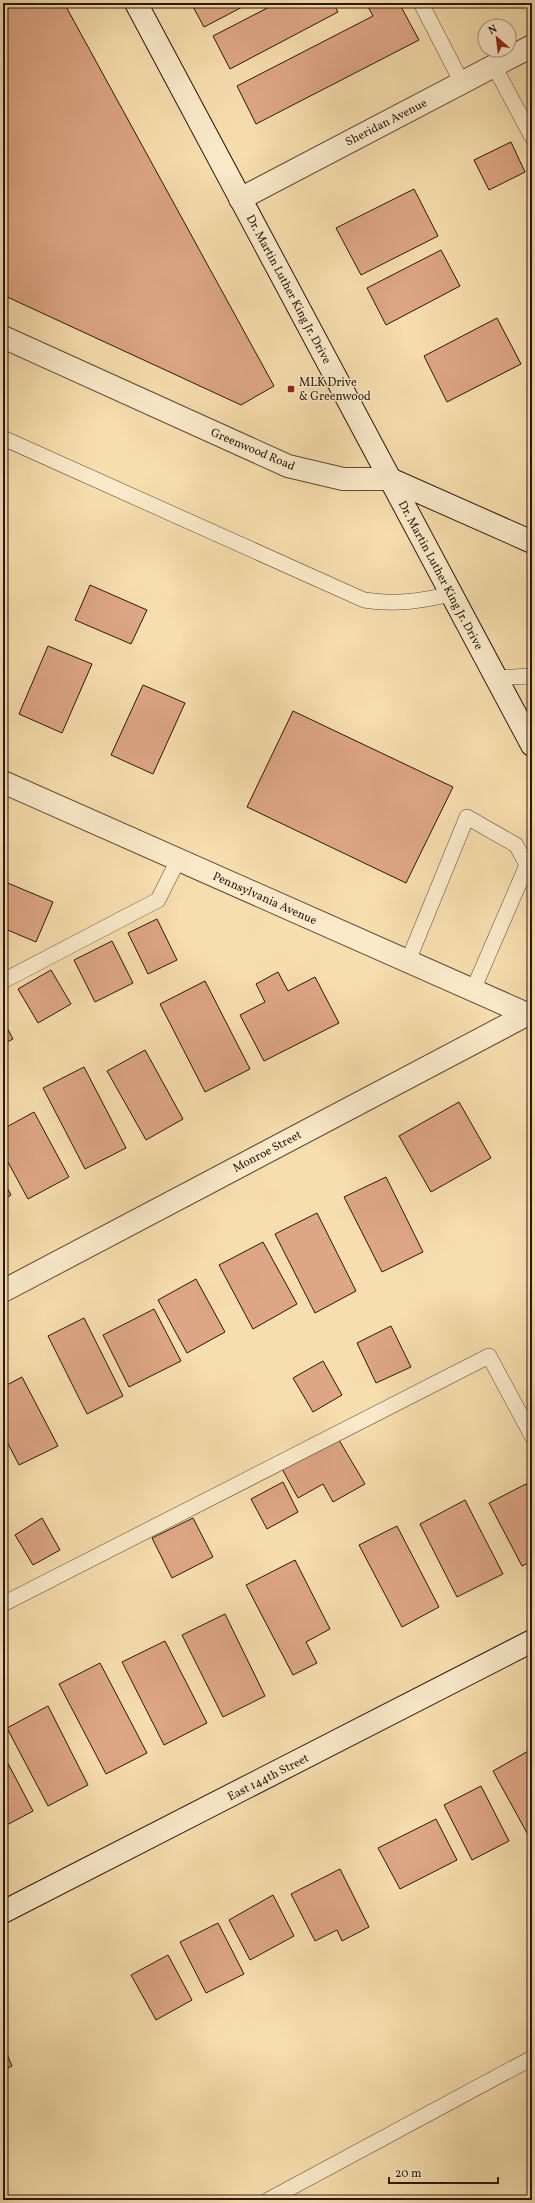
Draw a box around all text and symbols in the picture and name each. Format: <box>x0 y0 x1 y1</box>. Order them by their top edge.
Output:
north arrow <box>477 18 517 58</box>
text: N <box>486 22 500 39</box>
street label: Sheridan Avenue <box>343 95 430 150</box>
street label: Dr. Martin Luther King Jr. Drive <box>242 212 334 367</box>
place label: MLK Drive & Greenwood <box>299 375 371 405</box>
marker: MLK Drive & Greenwood <box>286 384 296 394</box>
street label: Greenwood Road <box>208 425 297 475</box>
street label: Dr. Martin Luther King Jr. Drive <box>394 498 486 653</box>
street label: Pennsylvania Avenue <box>210 869 319 929</box>
street label: Monroe Street <box>230 1127 305 1177</box>
street label: East 144th Street <box>225 1751 312 1805</box>
scale bar <box>389 2159 498 2185</box>
text: 20 m <box>395 2166 422 2182</box>

